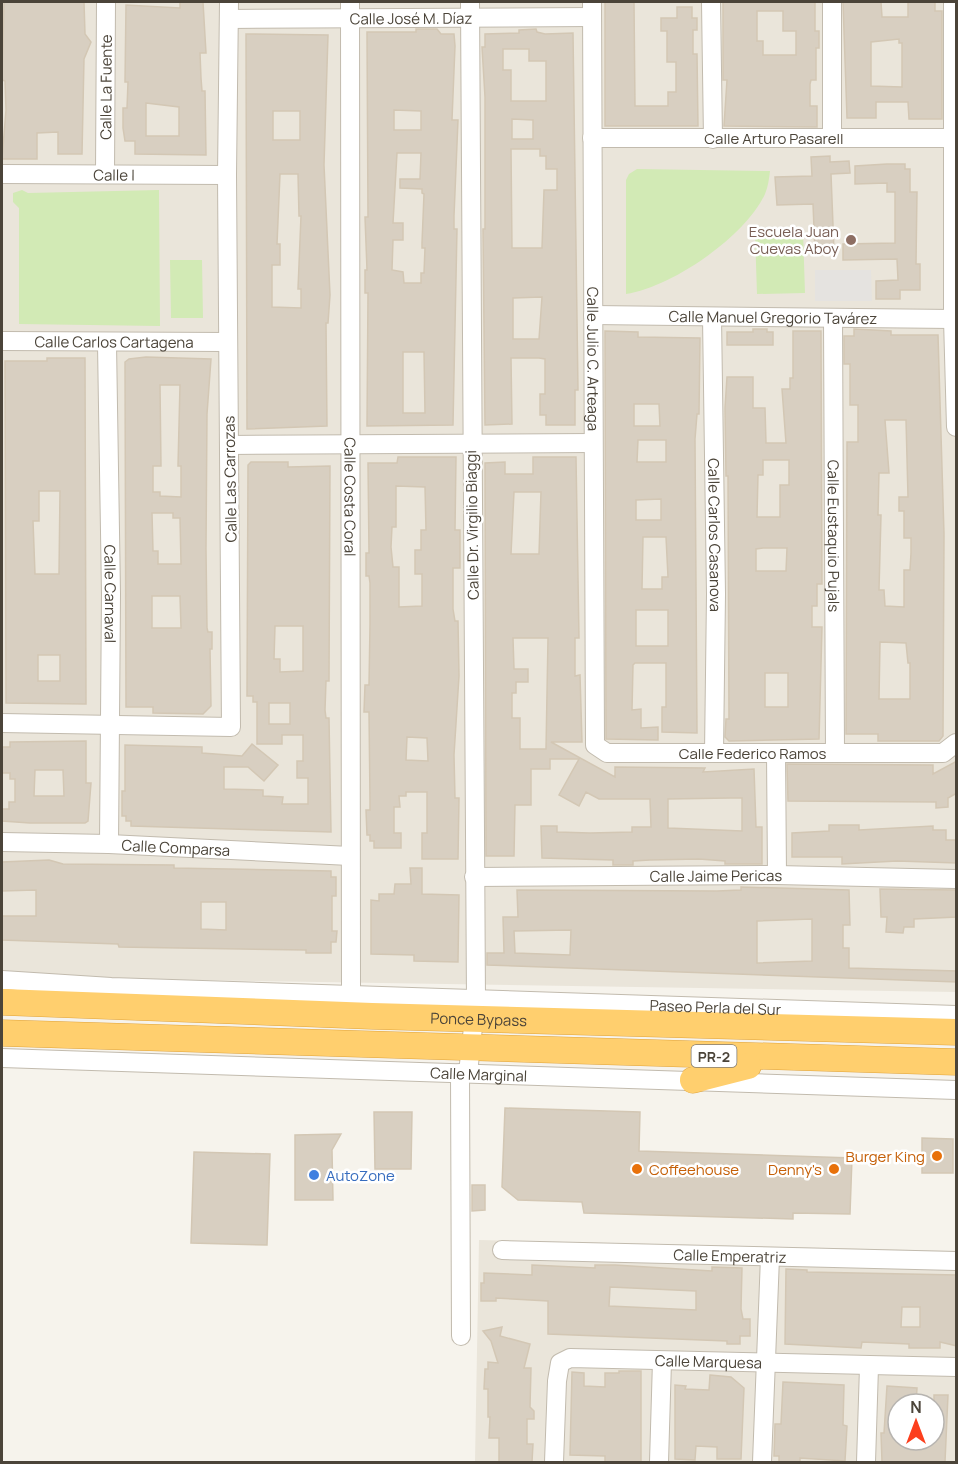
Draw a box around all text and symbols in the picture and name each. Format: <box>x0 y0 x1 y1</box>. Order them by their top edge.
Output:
street label: Calle José M. Díaz <box>350 7 472 29</box>
street label: Calle La Fuente <box>95 34 116 140</box>
street label: Calle Arturo Pasarell <box>704 128 844 149</box>
street label: Calle I <box>93 164 135 185</box>
place label: Escuela Juan Cuevas Aboy <box>749 221 839 259</box>
marker: Escuela Juan Cuevas Aboy <box>844 233 858 247</box>
street label: Calle Julio C. Arteaga <box>583 287 604 431</box>
street label: Calle Manuel Gregorio Tavárez <box>669 305 877 329</box>
street label: Calle Carlos Cartagena <box>34 331 194 352</box>
street label: Calle Las Carrozas <box>218 415 242 543</box>
street label: Calle Costa Coral <box>340 437 361 557</box>
street label: Calle Dr. Virgilio Biaggi <box>460 450 484 600</box>
street label: Calle Carlos Casanova <box>704 458 727 612</box>
street label: Calle Eustaquio Pujals <box>823 460 845 612</box>
street label: Calle Carnaval <box>100 545 122 643</box>
street label: Calle Federico Ramos <box>679 743 827 764</box>
street label: Calle Comparsa <box>121 834 231 861</box>
street label: Calle Jaime Pericas <box>650 864 783 886</box>
street label: Paseo Perla del Sur <box>649 994 782 1020</box>
street label: Ponce Bypass <box>430 1007 527 1031</box>
road number: PR-2 <box>692 1045 736 1067</box>
street label: Calle Marginal <box>430 1062 528 1086</box>
place label: Burger King <box>846 1146 925 1167</box>
marker: Burger King <box>930 1149 944 1163</box>
place label: Coffeehouse <box>649 1159 739 1180</box>
place label: Denny's <box>768 1159 822 1180</box>
marker: Coffeehouse <box>630 1162 644 1176</box>
marker: Denny's <box>827 1162 841 1176</box>
place label: AutoZone <box>326 1165 395 1186</box>
marker: AutoZone <box>307 1168 321 1182</box>
street label: Calle Emperatriz <box>673 1244 787 1267</box>
street label: Calle Marquesa <box>655 1349 762 1373</box>
north arrow <box>886 1392 946 1452</box>
text: N <box>910 1396 922 1418</box>

